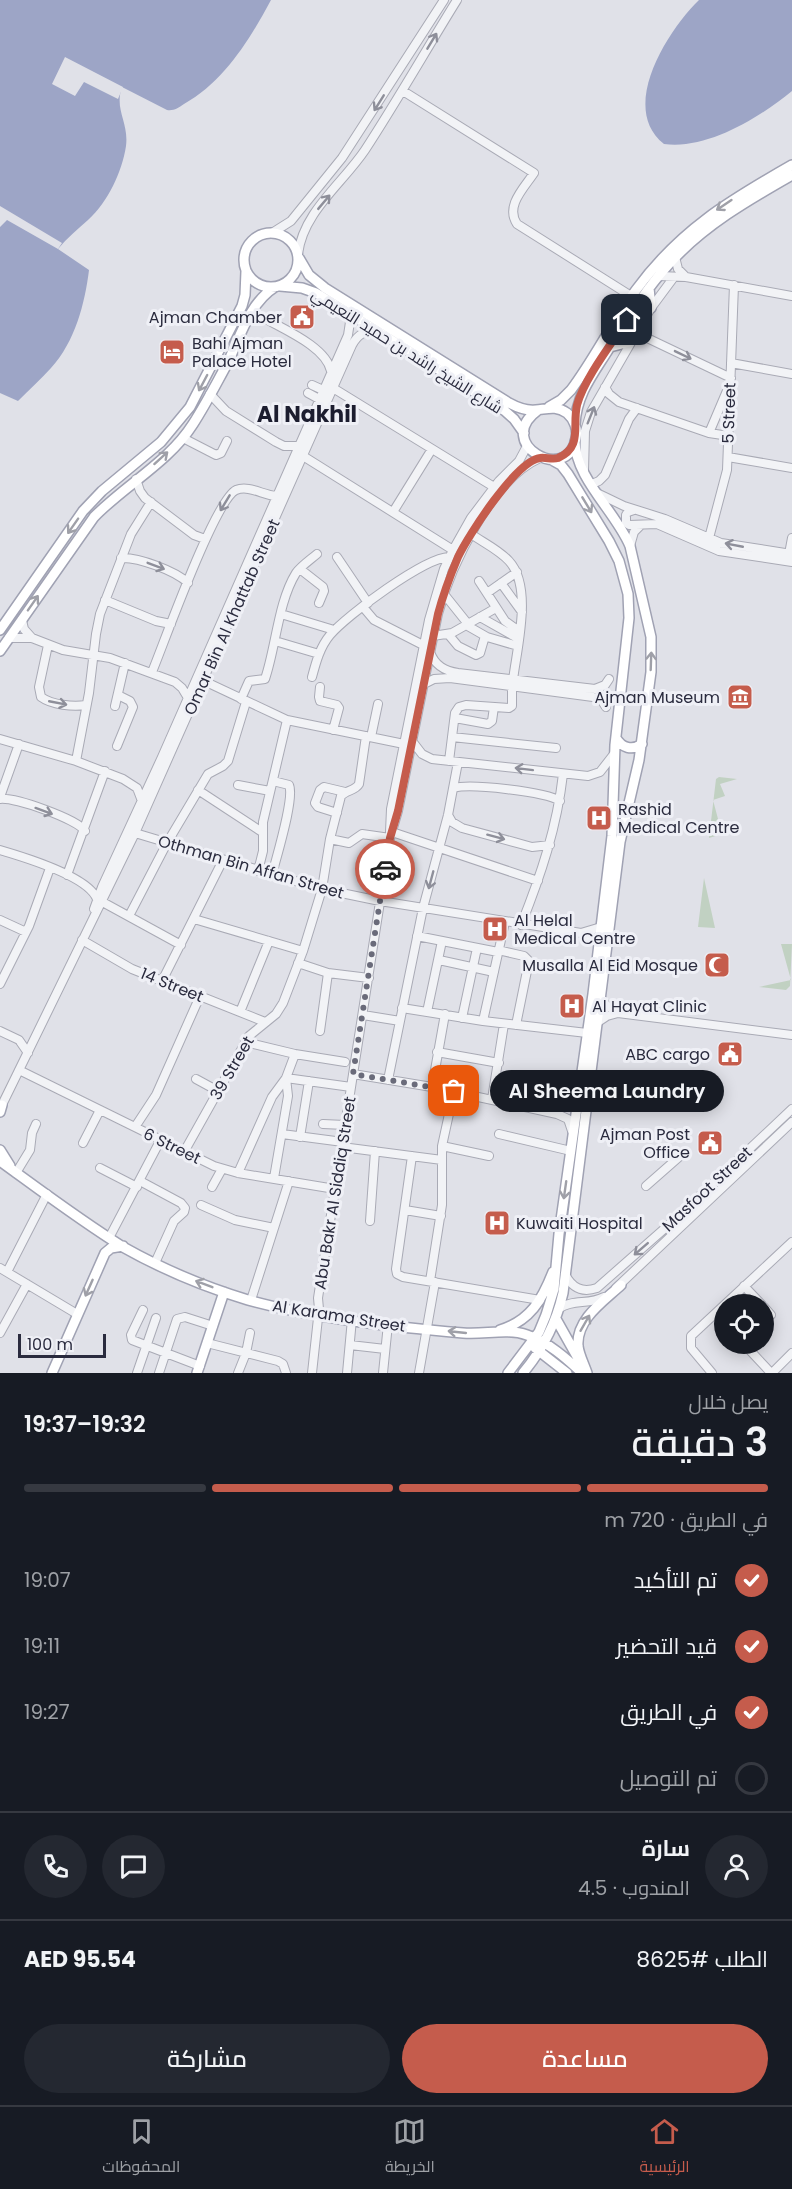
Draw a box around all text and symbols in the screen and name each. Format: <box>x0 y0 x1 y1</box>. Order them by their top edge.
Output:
one-way arrow <box>427 33 439 50</box>
one-way arrow <box>373 94 385 111</box>
one-way arrow <box>317 194 330 210</box>
one-way arrow <box>715 199 732 212</box>
street label: شارع الشيخ راشد بن حميد النعيمي <box>306 283 507 421</box>
pin <box>601 294 652 345</box>
public building icon: Ajman Chamber <box>287 302 317 332</box>
icon: home <box>610 303 643 336</box>
place label: Ajman Chamber <box>149 306 282 329</box>
place label: Bahi Ajman Palace Hotel <box>192 332 292 373</box>
hotel icon: Bahi Ajman Palace Hotel <box>157 337 187 367</box>
one-way arrow <box>673 350 691 362</box>
one-way arrow <box>197 374 208 392</box>
street label: 5 Street <box>716 382 742 444</box>
district label: Al Nakhil <box>257 399 357 430</box>
one-way arrow <box>586 407 597 425</box>
one-way arrow <box>153 451 168 465</box>
one-way arrow <box>219 494 231 511</box>
one-way arrow <box>582 496 594 513</box>
street label: Omar Bin Al Khattab Street <box>178 515 286 719</box>
one-way arrow <box>66 517 79 533</box>
one-way arrow <box>725 539 744 550</box>
one-way arrow <box>146 562 165 573</box>
one-way arrow <box>27 596 39 612</box>
one-way arrow <box>646 651 657 671</box>
museum icon: Ajman Museum <box>725 682 755 712</box>
place label: Ajman Museum <box>594 686 720 709</box>
one-way arrow <box>48 698 67 709</box>
one-way arrow <box>514 763 534 774</box>
place label: Rashid Medical Centre <box>618 798 739 839</box>
hospital icon: Rashid Medical Centre <box>584 803 614 833</box>
one-way arrow <box>34 806 53 817</box>
street label: Othman Bin Affan Street <box>155 829 347 905</box>
one-way arrow <box>486 832 505 843</box>
courier <box>355 839 415 899</box>
icon: car <box>369 853 402 886</box>
one-way arrow <box>424 870 436 889</box>
place label: Al Helal Medical Centre <box>514 909 635 950</box>
hospital icon: Al Helal Medical Centre <box>480 914 510 944</box>
mosque icon: Musalla Al Eid Mosque <box>702 950 732 980</box>
place label: Musalla Al Eid Mosque <box>522 954 698 977</box>
street label: 14 Street <box>137 962 207 1008</box>
hospital icon: Al Hayat Clinic <box>557 991 587 1021</box>
place label: Al Hayat Clinic <box>592 995 707 1018</box>
street label: 39 Street <box>204 1032 260 1104</box>
public building icon: ABC cargo <box>715 1039 745 1069</box>
place label: ABC cargo <box>625 1043 710 1066</box>
pin <box>428 1065 479 1116</box>
callout: Al Sheema Laundry <box>490 1070 724 1112</box>
icon: bag <box>437 1074 470 1107</box>
text: Al Sheema Laundry <box>509 1077 705 1105</box>
street label: Abu Bakr Al Siddiq Street <box>308 1095 362 1291</box>
street label: 6 Street <box>139 1122 205 1170</box>
place label: Ajman Post Office <box>600 1123 690 1164</box>
public building icon: Ajman Post Office <box>695 1128 725 1158</box>
street label: Masfoot Street <box>657 1141 757 1237</box>
one-way arrow <box>560 1180 571 1200</box>
hospital icon: Kuwaiti Hospital <box>482 1208 512 1238</box>
place label: Kuwaiti Hospital <box>516 1212 643 1235</box>
one-way arrow <box>634 1242 649 1256</box>
one-way arrow <box>83 1278 94 1296</box>
one-way arrow <box>195 1278 214 1289</box>
street label: Al Karama Street <box>271 1294 407 1338</box>
map controls <box>714 1294 774 1354</box>
button: locate <box>714 1294 774 1354</box>
one-way arrow <box>579 1315 591 1332</box>
one-way arrow <box>447 1327 467 1338</box>
scale bar <box>18 1331 106 1358</box>
text: 100 m <box>27 1333 73 1356</box>
text: يصل خلال <box>688 1388 768 1416</box>
text: 19:32–19:37 <box>24 1409 146 1440</box>
text: 3 دقيقة <box>631 1415 768 1470</box>
text: في الطريق · 720 m <box>604 1506 768 1534</box>
icon: check <box>735 1564 768 1597</box>
text: تم التأكيد <box>634 1565 717 1596</box>
text: 19:07 <box>24 1566 71 1594</box>
icon: check <box>735 1630 768 1663</box>
text: قيد التحضير <box>616 1631 717 1662</box>
text: 19:11 <box>24 1632 60 1660</box>
icon: check <box>735 1696 768 1729</box>
text: في الطريق <box>620 1697 717 1728</box>
text: 19:27 <box>24 1698 70 1726</box>
text: تم التوصيل <box>620 1763 717 1794</box>
text: سارة <box>642 1833 690 1864</box>
button: phone <box>24 1835 87 1898</box>
button: chat <box>102 1835 165 1898</box>
button: person <box>705 1835 768 1898</box>
text: المندوب · 4.5 <box>578 1874 690 1902</box>
text: AED 95.54 <box>24 1944 136 1975</box>
text: الطلب #8625 <box>636 1944 768 1975</box>
button: مشاركة <box>24 2024 390 2093</box>
button: مساعدة <box>402 2024 768 2093</box>
tab: المحفوظات <box>102 2115 180 2181</box>
tab: الخريطة <box>385 2115 435 2181</box>
tab: الرئيسية <box>639 2115 690 2181</box>

